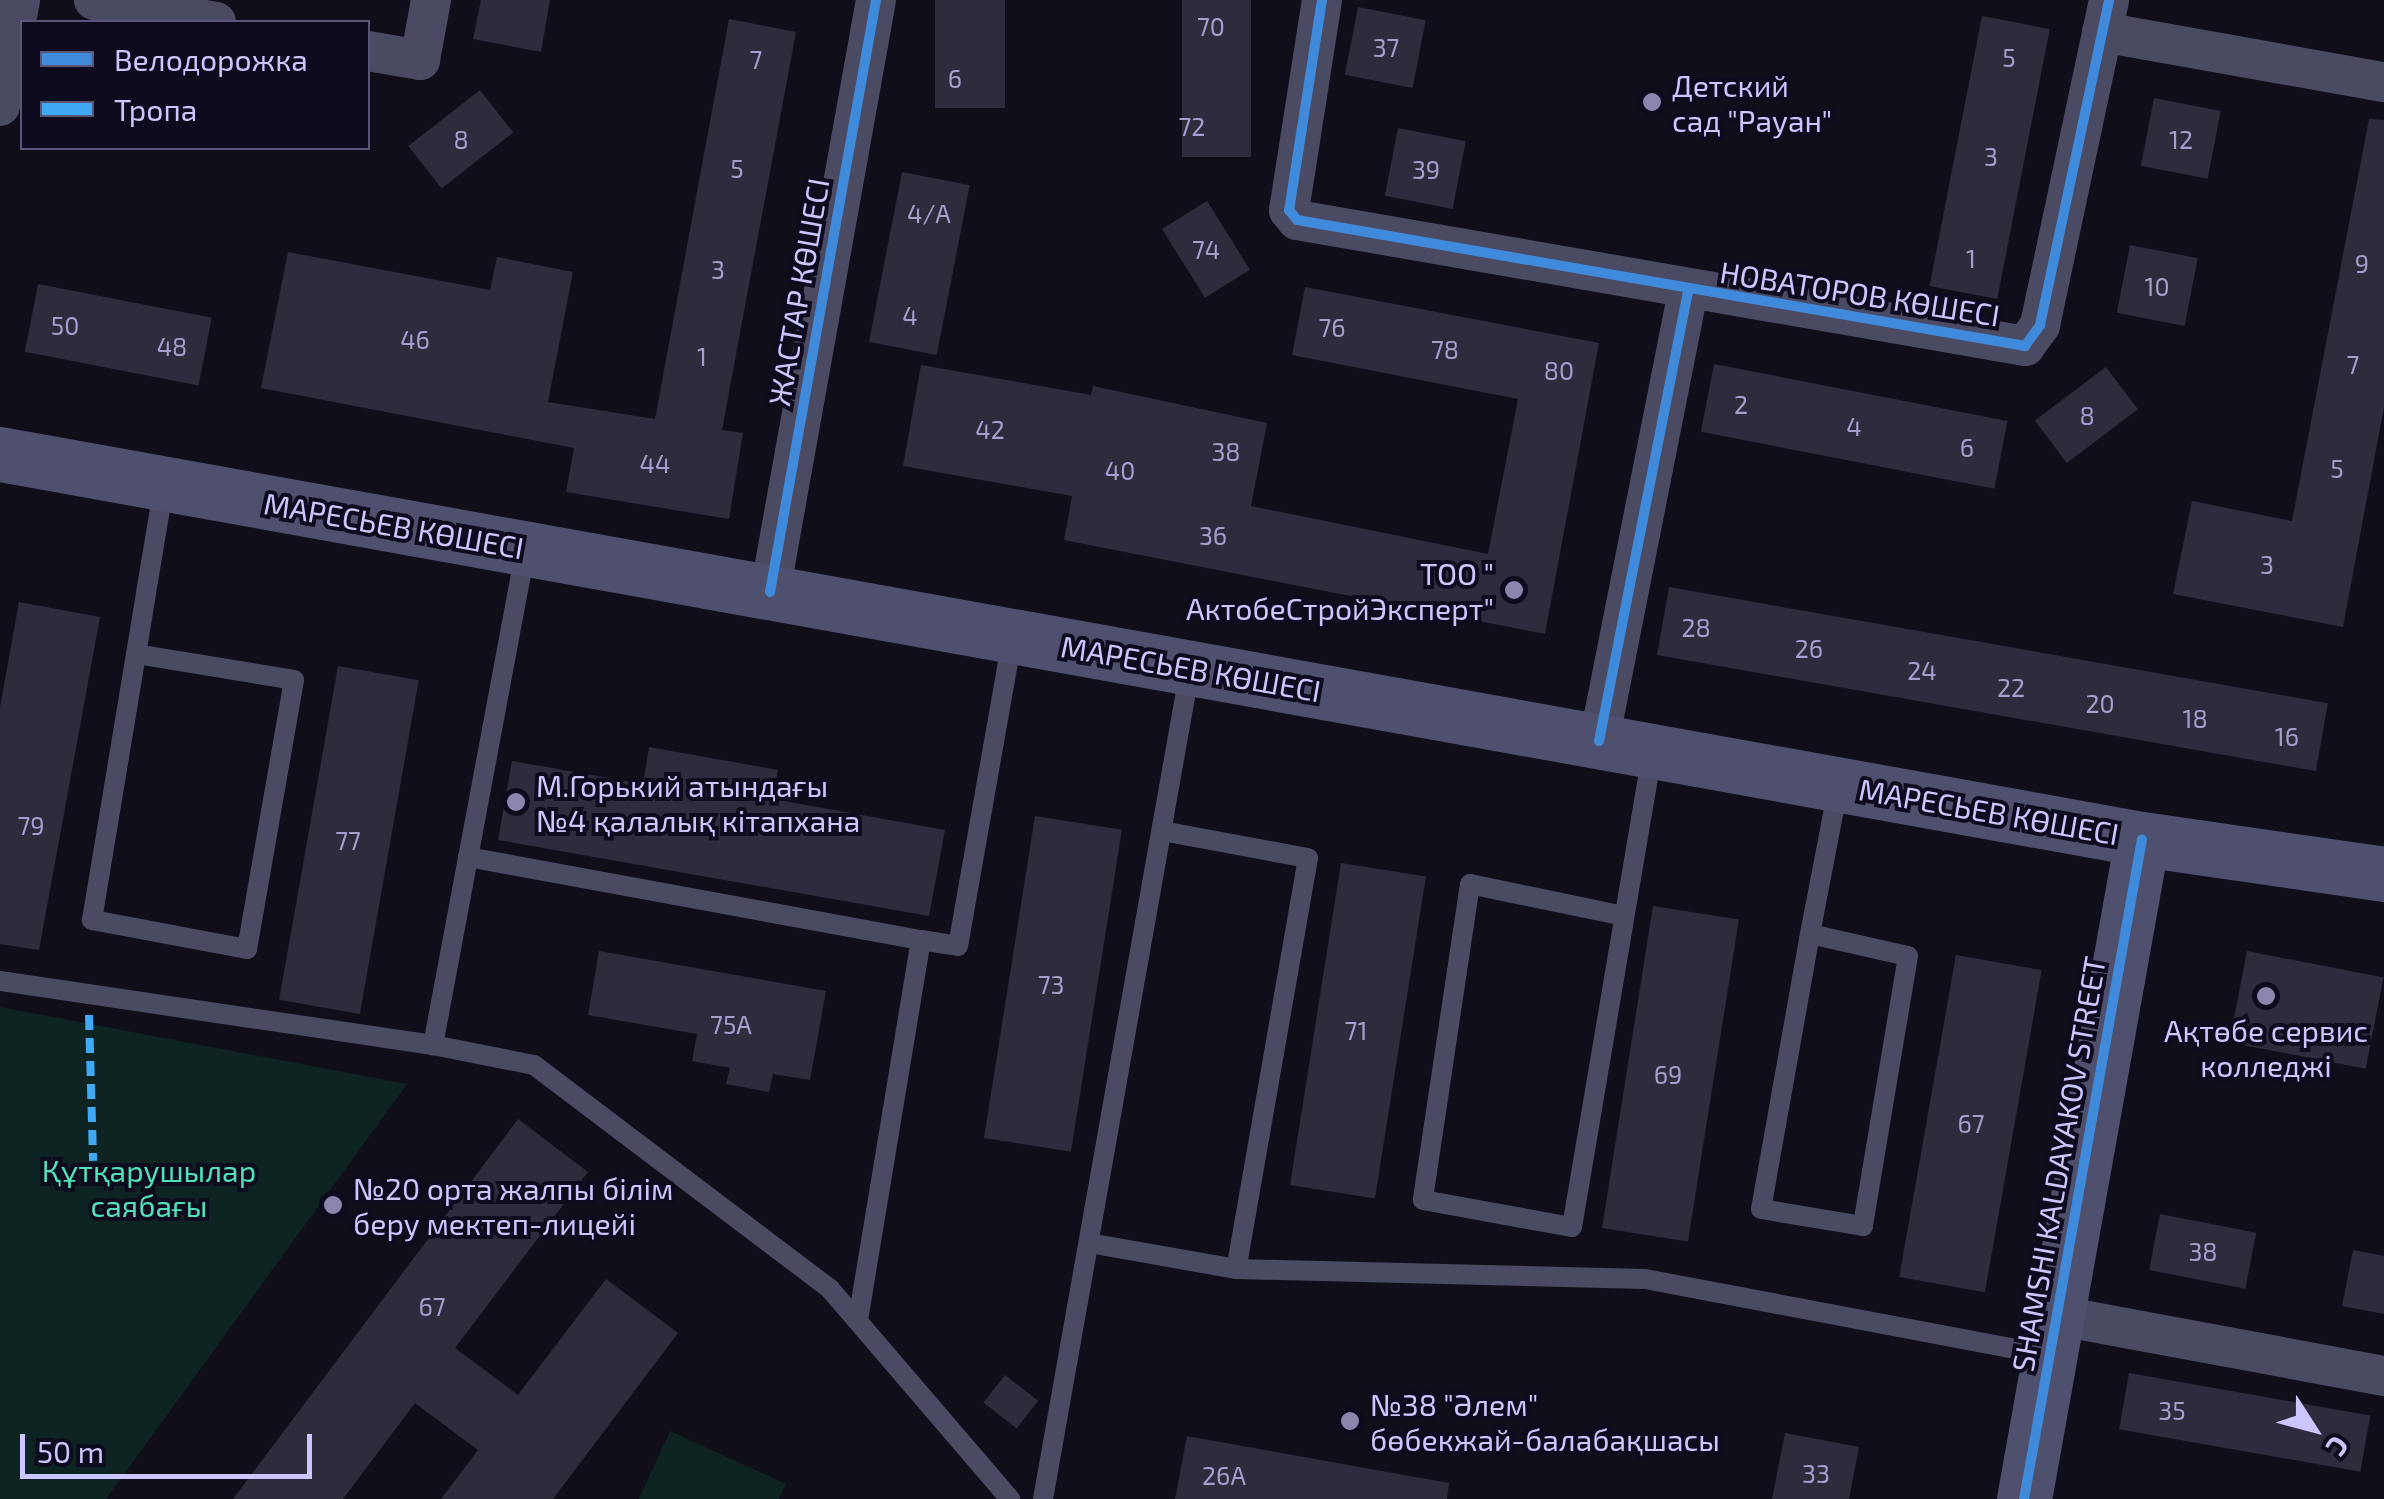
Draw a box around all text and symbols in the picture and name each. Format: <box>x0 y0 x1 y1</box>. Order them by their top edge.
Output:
house number: 70 <box>1197 11 1225 41</box>
legend <box>20 20 370 150</box>
house number: 37 <box>1373 32 1399 62</box>
text: Велодорожка <box>114 41 308 77</box>
house number: 5 <box>2002 42 2016 72</box>
house number: 7 <box>750 44 762 74</box>
house number: 6 <box>948 63 962 93</box>
place label: Детский сад "Рауан" <box>1672 67 1833 138</box>
text: Тропа <box>114 91 197 127</box>
marker: Детский сад "Рауан" <box>1641 91 1663 113</box>
house number: 72 <box>1179 111 1205 141</box>
house number: 8 <box>453 124 469 154</box>
house number: 12 <box>2169 124 2193 154</box>
house number: 3 <box>1984 141 1998 171</box>
house number: 5 <box>730 153 744 183</box>
house number: 39 <box>1412 154 1440 184</box>
street label: ЖАСТАР КӨШЕСІ <box>760 175 836 409</box>
house number: 4/А <box>907 198 951 228</box>
house number: 74 <box>1192 234 1220 264</box>
house number: 1 <box>1966 243 1976 273</box>
house number: 9 <box>2355 248 2369 278</box>
street label: НОВАТОРОВ КӨШЕСІ <box>1718 253 2002 333</box>
house number: 3 <box>711 254 725 284</box>
house number: 10 <box>2144 271 2170 301</box>
house number: 4 <box>902 300 918 330</box>
house number: 50 <box>51 310 79 340</box>
house number: 76 <box>1318 312 1346 342</box>
house number: 46 <box>400 324 430 354</box>
house number: 48 <box>157 331 187 361</box>
house number: 78 <box>1431 334 1459 364</box>
house number: 1 <box>697 341 707 371</box>
house number: 7 <box>2347 349 2359 379</box>
house number: 80 <box>1544 355 1574 385</box>
house number: 2 <box>1734 389 1748 419</box>
house number: 8 <box>2079 400 2095 430</box>
house number: 4 <box>1846 411 1862 441</box>
house number: 42 <box>975 414 1005 444</box>
house number: 6 <box>1960 432 1974 462</box>
house number: 38 <box>1211 436 1241 466</box>
house number: 44 <box>640 448 670 478</box>
house number: 5 <box>2330 453 2344 483</box>
house number: 40 <box>1105 455 1135 485</box>
street label: МАРЕСЬЕВ КӨШЕСІ <box>261 484 527 566</box>
house number: 36 <box>1199 520 1227 550</box>
house number: 3 <box>2260 549 2274 579</box>
place label: ТОО " АктобеСтройЭксперт" <box>1186 555 1494 626</box>
marker: ТОО " АктобеСтройЭксперт" <box>1503 579 1525 601</box>
house number: 28 <box>1681 612 1711 642</box>
street label: МАРЕСЬЕВ КӨШЕСІ <box>1058 627 1324 709</box>
house number: 26 <box>1795 633 1823 663</box>
house number: 24 <box>1907 655 1937 685</box>
house number: 22 <box>1997 672 2025 702</box>
house number: 20 <box>2085 688 2115 718</box>
house number: 18 <box>2182 703 2208 733</box>
house number: 16 <box>2275 721 2299 751</box>
place label: М.Горький атындағы №4 қалалық кітапхана <box>536 767 860 838</box>
street label: МАРЕСЬЕВ КӨШЕСІ <box>1856 770 2122 852</box>
marker: М.Горький атындағы №4 қалалық кітапхана <box>505 791 527 813</box>
house number: 79 <box>17 810 45 840</box>
house number: 77 <box>335 825 361 855</box>
street label: SHAMSHI KALDAYAKOV STREET <box>2004 953 2112 1375</box>
house number: 73 <box>1038 969 1064 999</box>
marker: Ақтөбе сервис колледжі <box>2255 985 2277 1007</box>
house number: 75А <box>710 1009 752 1039</box>
place label: Ақтөбе сервис колледжі <box>2164 1012 2368 1082</box>
house number: 71 <box>1345 1015 1367 1045</box>
house number: 69 <box>1654 1059 1682 1089</box>
house number: 67 <box>1957 1108 1985 1138</box>
park label: Құтқарушылар саябағы <box>42 1152 256 1222</box>
place label: №20 орта жалпы білім беру мектеп-лицейі <box>353 1170 673 1240</box>
marker: №20 орта жалпы білім беру мектеп-лицейі <box>322 1194 344 1216</box>
house number: 38 <box>2188 1236 2218 1266</box>
house number: 67 <box>418 1291 446 1321</box>
north arrow <box>2264 1379 2364 1479</box>
place label: №38 "Әлем" бөбекжай-балабақшасы <box>1370 1386 1720 1456</box>
house number: 35 <box>2158 1395 2186 1425</box>
marker: №38 "Әлем" бөбекжай-балабақшасы <box>1339 1410 1361 1432</box>
scale bar <box>25 1414 318 1476</box>
text: С <box>2320 1430 2357 1463</box>
text: 50 m <box>37 1433 104 1469</box>
house number: 33 <box>1802 1458 1830 1488</box>
house number: 26А <box>1202 1460 1246 1490</box>

